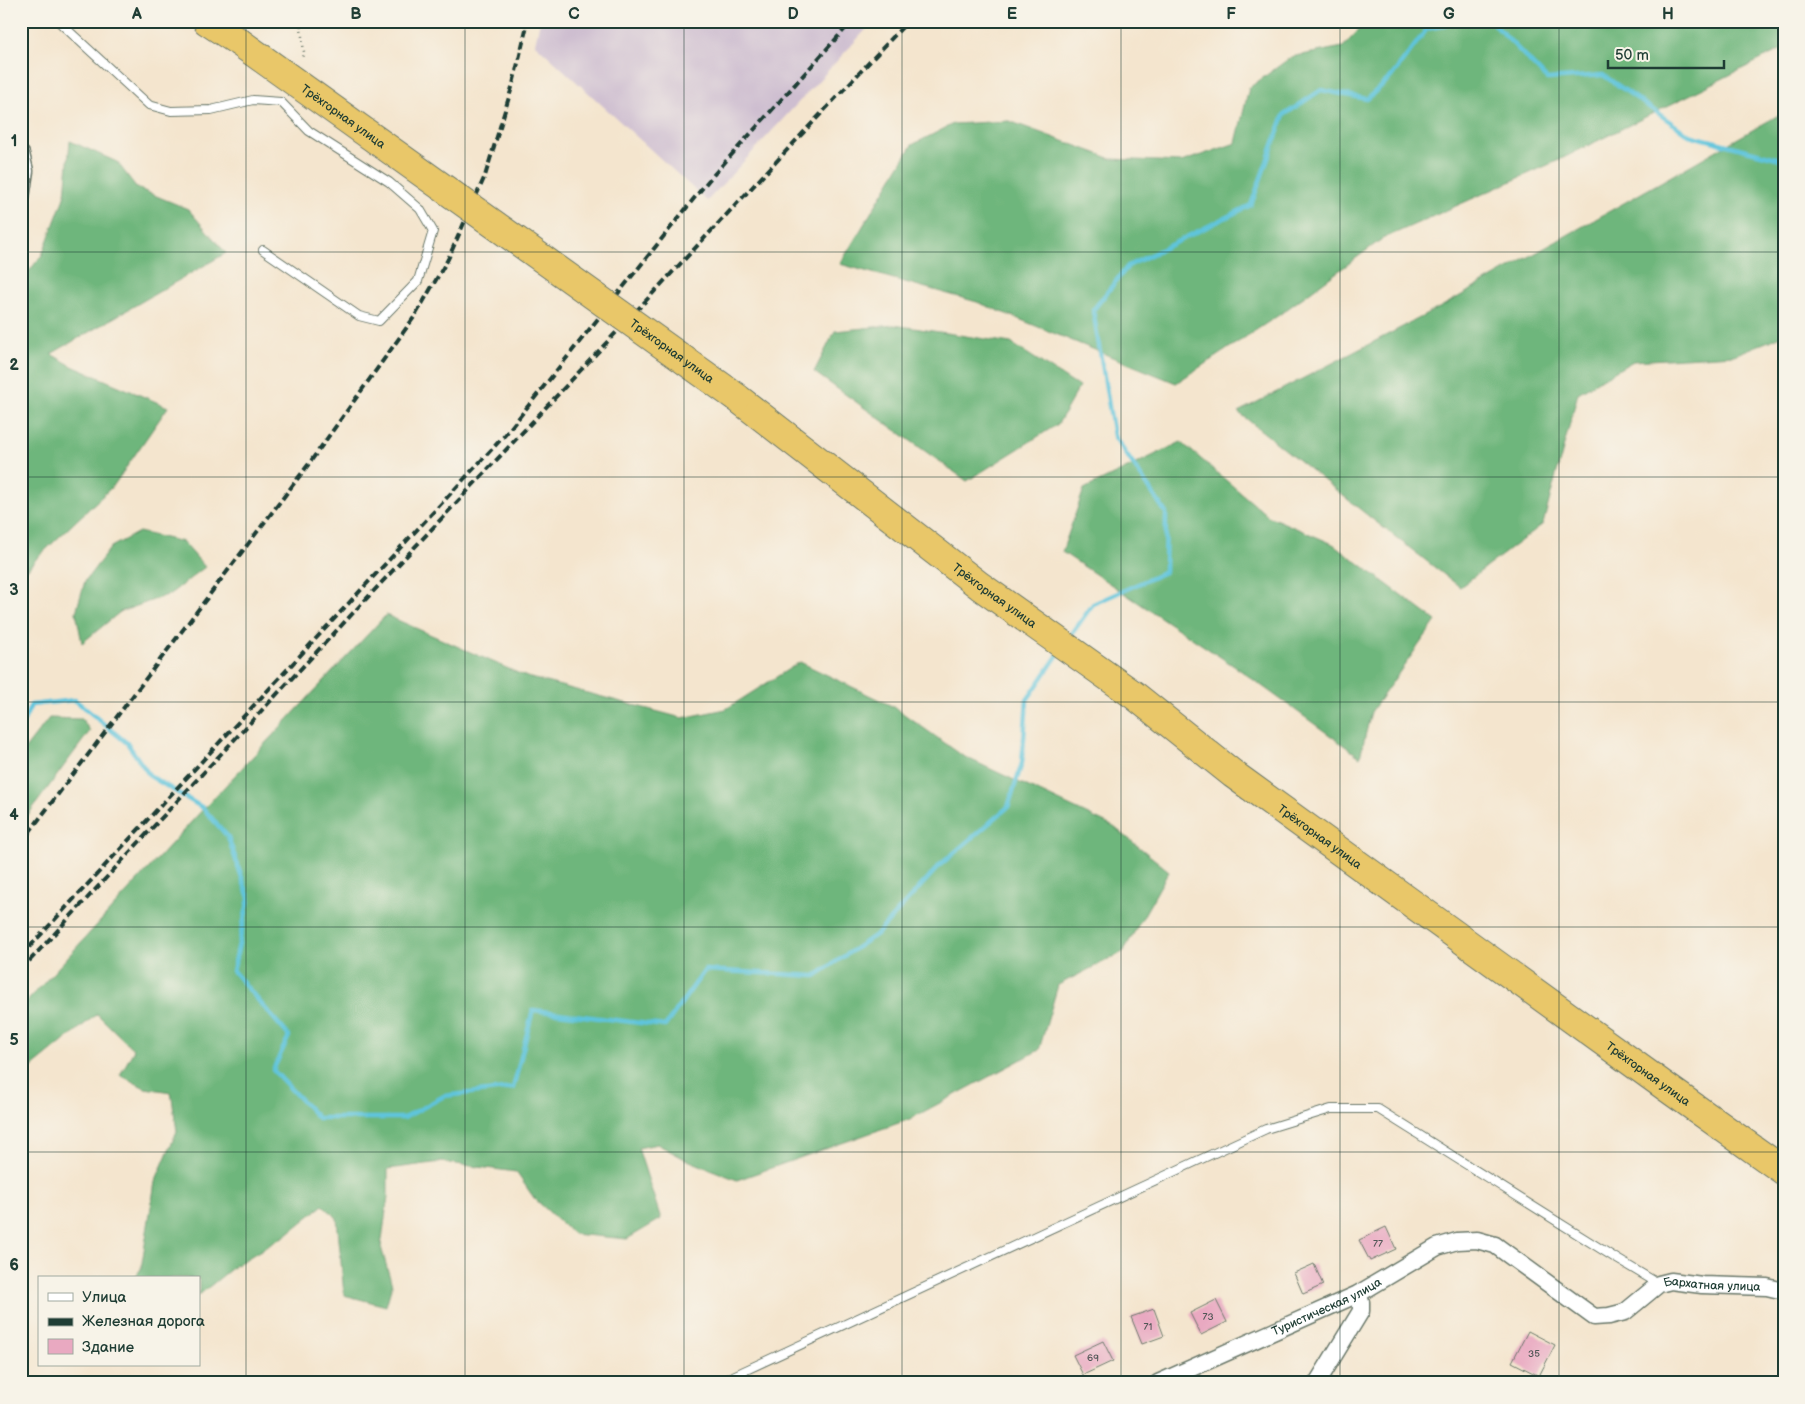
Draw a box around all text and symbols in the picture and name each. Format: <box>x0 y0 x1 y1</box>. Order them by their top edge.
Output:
text: A <box>131 5 142 24</box>
text: B <box>350 5 362 24</box>
text: C <box>568 5 580 24</box>
text: D <box>787 5 799 24</box>
text: E <box>1007 5 1017 24</box>
text: F <box>1226 5 1236 24</box>
text: G <box>1443 5 1455 24</box>
text: H <box>1662 5 1674 24</box>
scale bar <box>1608 38 1724 70</box>
text: 50 m <box>1615 46 1649 65</box>
street label: Трёхгорная улица <box>298 81 388 152</box>
text: 1 <box>11 132 17 151</box>
street label: Трёхгорная улица <box>627 316 717 386</box>
text: 2 <box>9 356 19 375</box>
street label: Трёхгорная улица <box>949 560 1039 631</box>
text: 3 <box>9 581 19 600</box>
street label: Трёхгорная улица <box>1275 801 1365 872</box>
text: 4 <box>9 806 19 825</box>
text: 5 <box>9 1031 19 1050</box>
street label: Трёхгорная улица <box>1603 1039 1693 1109</box>
house number: 77 <box>1373 1238 1383 1250</box>
text: 6 <box>9 1256 19 1275</box>
street label: Бархатная улица <box>1662 1273 1761 1294</box>
street label: Туристическая улица <box>1269 1274 1384 1339</box>
legend <box>38 1276 200 1366</box>
text: Улица <box>82 1288 127 1307</box>
house number: 73 <box>1202 1311 1214 1323</box>
text: Железная дорога <box>82 1312 205 1331</box>
house number: 71 <box>1144 1321 1153 1333</box>
text: Здание <box>82 1338 134 1357</box>
house number: 35 <box>1528 1348 1540 1360</box>
house number: 69 <box>1087 1352 1099 1364</box>

